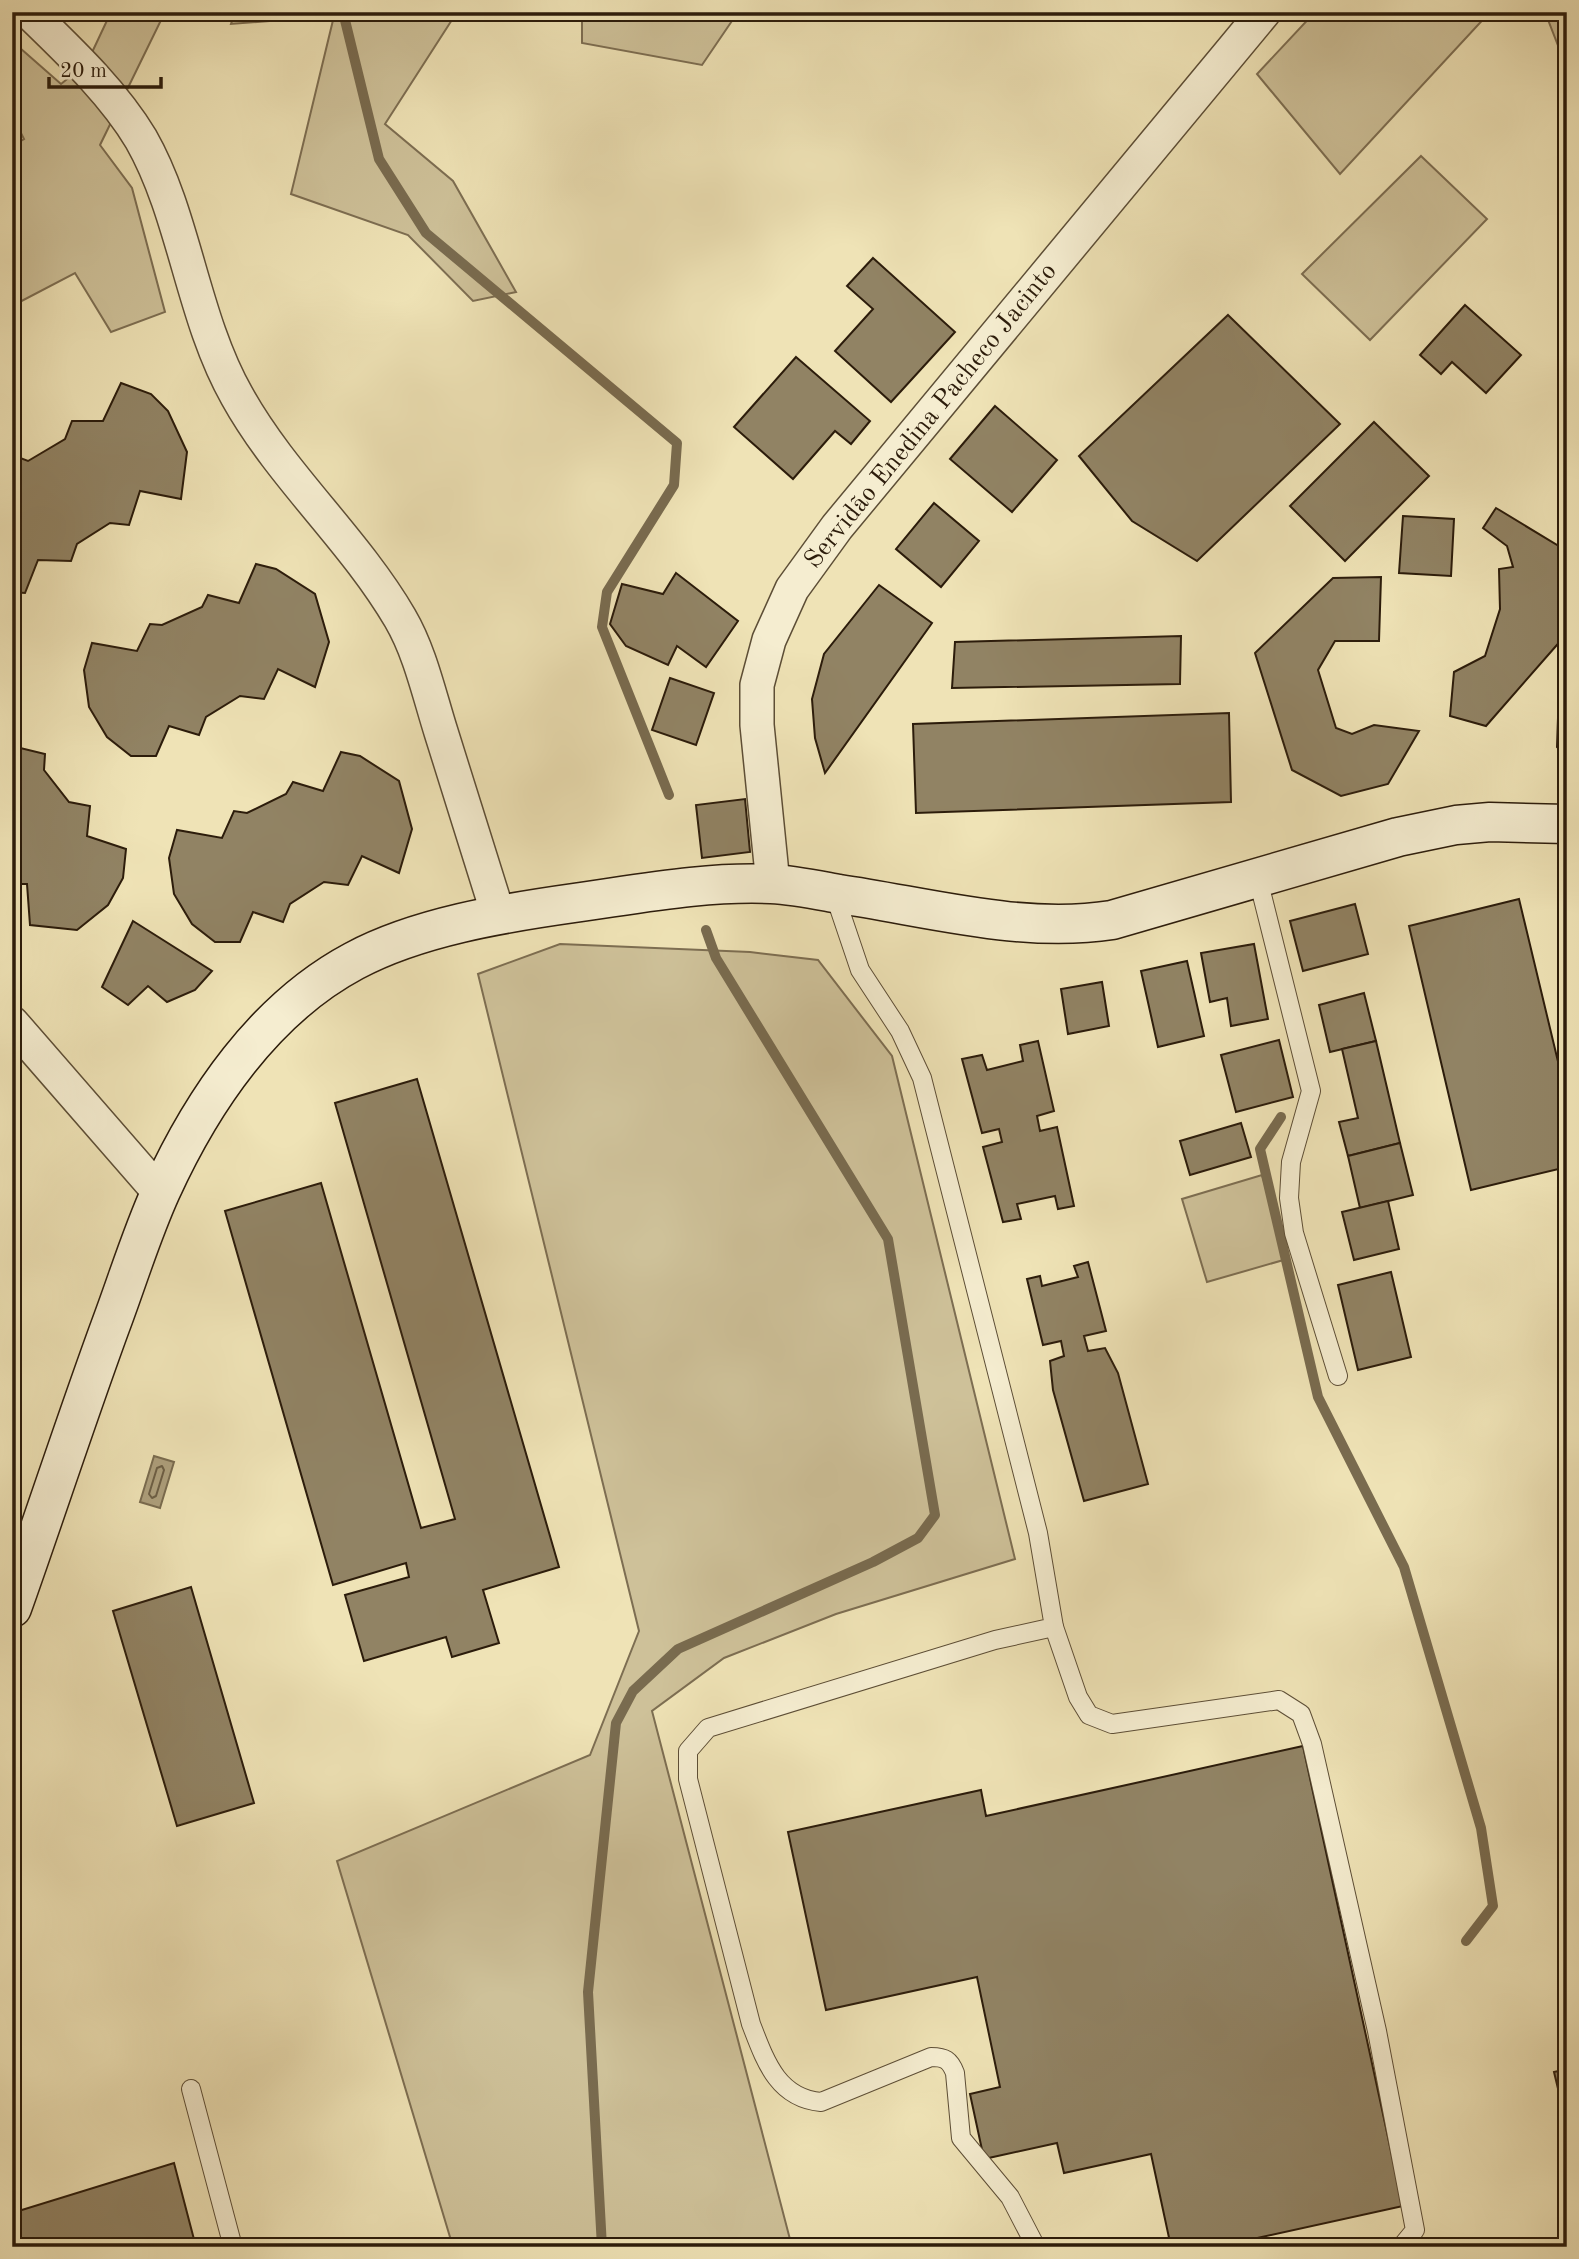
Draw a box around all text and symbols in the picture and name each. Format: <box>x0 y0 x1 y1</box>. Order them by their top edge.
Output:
scale bar <box>49 46 161 90</box>
text: 20 m <box>60 61 107 82</box>
street label: Servidão Enedina Pacheco Jacinto <box>800 258 1062 574</box>

